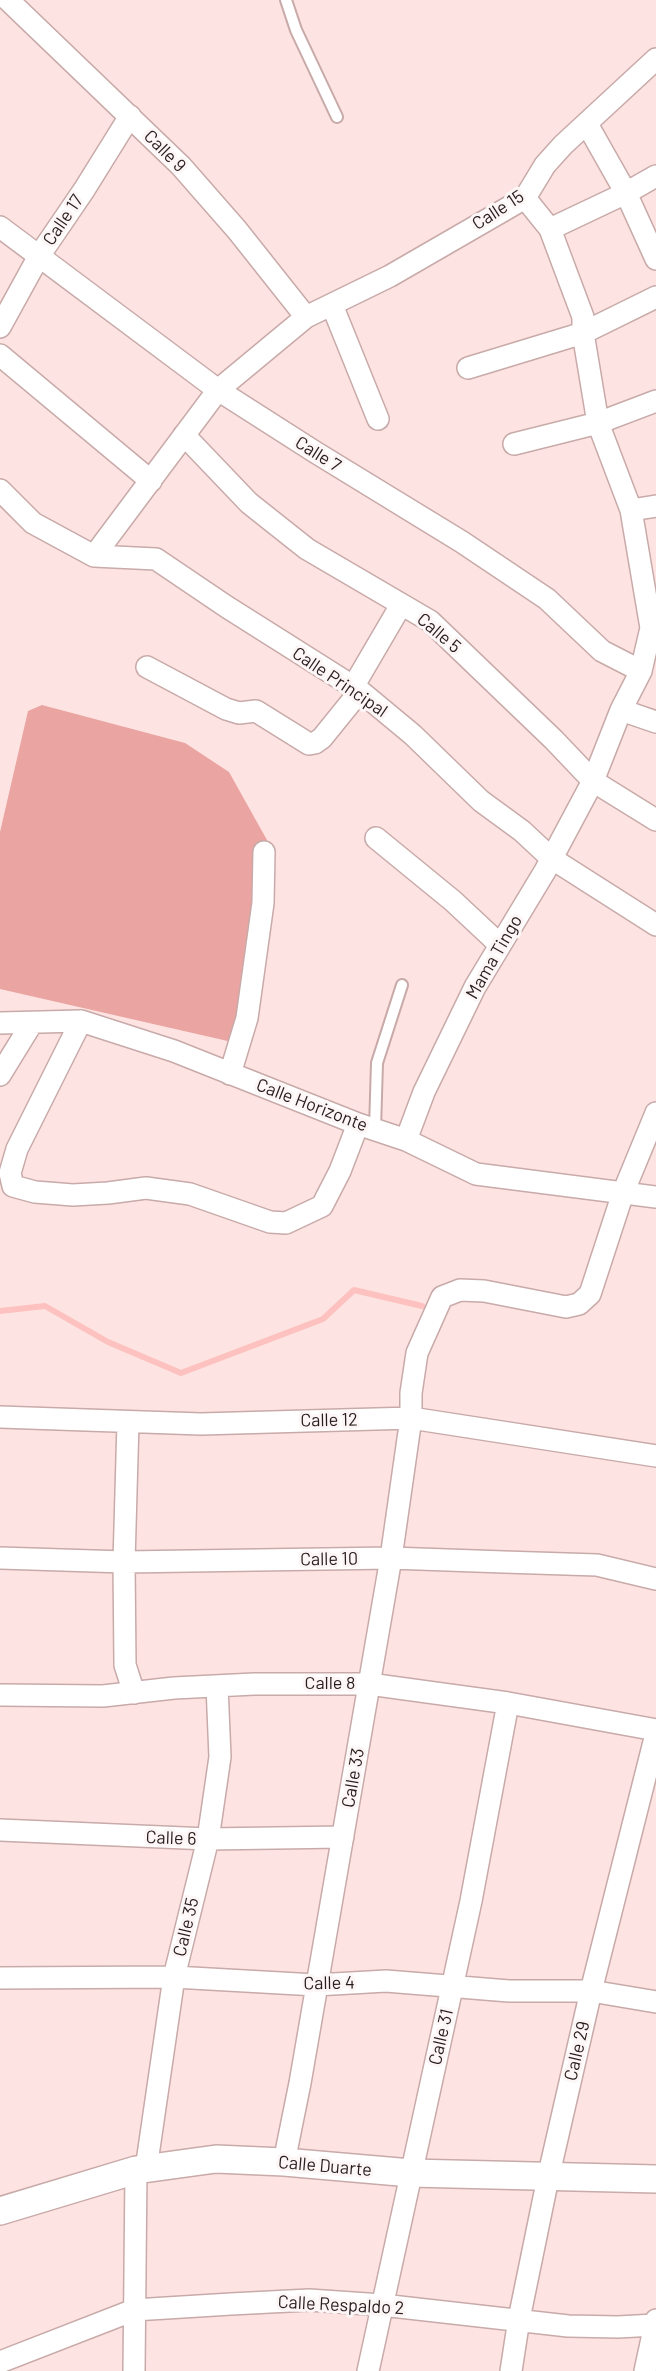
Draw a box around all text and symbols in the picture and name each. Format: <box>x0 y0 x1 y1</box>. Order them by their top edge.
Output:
street label: Calle 9 <box>139 125 191 177</box>
street label: Calle 15 <box>468 185 528 235</box>
street label: Calle 17 <box>38 191 88 249</box>
street label: Calle 7 <box>291 432 345 476</box>
street label: Calle 5 <box>413 608 465 658</box>
street label: Calle Principal <box>288 642 392 722</box>
street label: Mama Tingo <box>461 911 527 1003</box>
street label: Calle Horizonte <box>253 1074 371 1136</box>
street label: Calle 12 <box>300 1409 358 1431</box>
street label: Calle 10 <box>300 1548 358 1570</box>
street label: Calle 8 <box>305 1672 355 1694</box>
street label: Calle 33 <box>337 1747 369 1809</box>
street label: Calle 6 <box>145 1826 197 1850</box>
street label: Calle 35 <box>169 1895 203 1959</box>
street label: Calle 4 <box>303 1972 355 1994</box>
street label: Calle 31 <box>424 2007 458 2067</box>
street label: Calle 29 <box>560 2019 594 2083</box>
street label: Calle Duarte <box>277 2151 373 2181</box>
street label: Calle Respaldo 2 <box>277 2291 405 2319</box>

